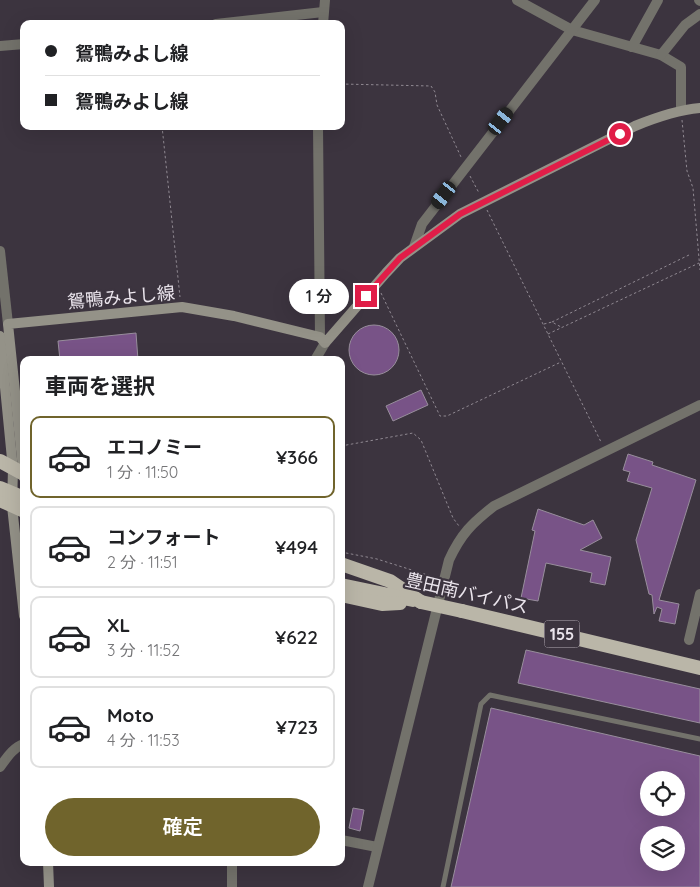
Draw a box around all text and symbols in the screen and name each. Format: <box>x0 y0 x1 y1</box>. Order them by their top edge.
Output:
text: 鴛鴨みよし線 <box>75 41 189 65</box>
text: 鴛鴨みよし線 <box>75 89 189 113</box>
car <box>485 105 516 137</box>
route start <box>609 123 631 145</box>
car <box>428 179 459 211</box>
callout: 1 分 <box>288 278 348 314</box>
street label: 鴛鴨みよし線 <box>66 281 176 313</box>
route end <box>355 285 377 307</box>
text: 1 分 <box>306 286 332 306</box>
text: 車両を選択 <box>45 372 155 400</box>
icon: car <box>47 435 92 480</box>
text: エコノミー <box>107 435 202 459</box>
text: ¥366 <box>276 445 318 469</box>
text: 1 分 · 11:50 <box>107 462 178 482</box>
icon: car <box>47 525 92 570</box>
text: コンフォート <box>107 525 220 549</box>
text: ¥494 <box>275 535 318 559</box>
text: 2 分 · 11:51 <box>107 552 178 572</box>
street label: 豊田南バイパス <box>403 568 531 618</box>
text: XL <box>107 613 130 637</box>
icon: car <box>47 615 92 660</box>
road number: 155 <box>544 620 580 648</box>
text: ¥622 <box>275 625 318 649</box>
text: 3 分 · 11:52 <box>107 640 180 660</box>
text: Moto <box>107 703 154 727</box>
icon: car <box>47 705 92 750</box>
text: ¥723 <box>276 715 318 739</box>
text: 4 分 · 11:53 <box>107 730 180 750</box>
map controls <box>640 771 685 871</box>
button: locate <box>640 771 685 816</box>
button: 確定 <box>45 798 320 856</box>
button: layers <box>640 826 685 871</box>

